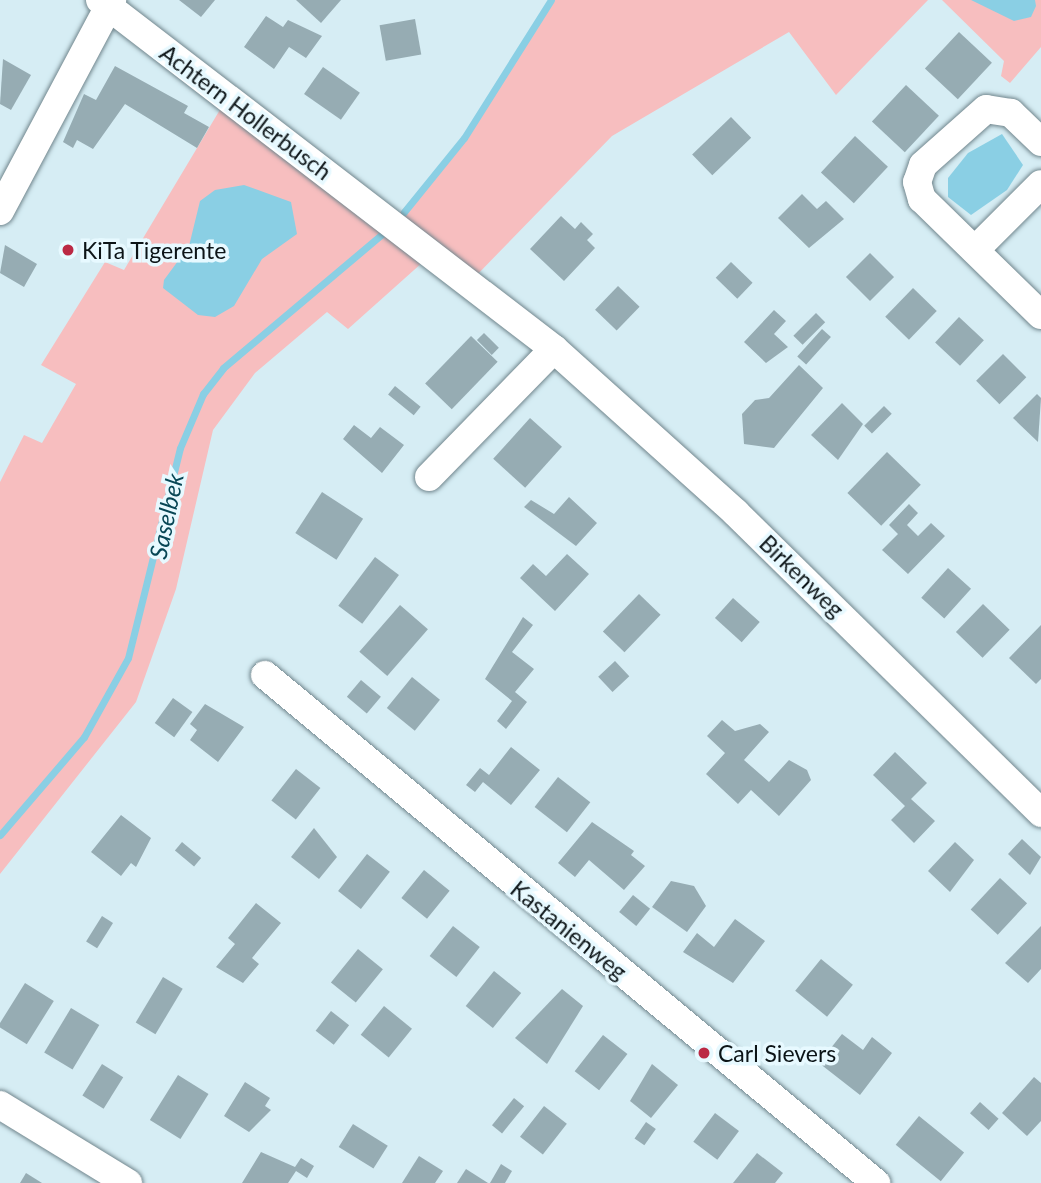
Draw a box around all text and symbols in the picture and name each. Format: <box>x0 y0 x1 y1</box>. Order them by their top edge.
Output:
street label: Achtern Hollerbusch <box>155 39 337 185</box>
place label: KiTa Tigerente <box>82 236 227 264</box>
marker: KiTa Tigerente <box>60 242 76 258</box>
water label: Saselbek <box>143 471 189 561</box>
street label: Birkenweg <box>754 529 850 623</box>
street label: Kastanienweg <box>505 875 633 985</box>
place label: Carl Sievers <box>718 1039 836 1067</box>
marker: Carl Sievers <box>696 1045 712 1061</box>

